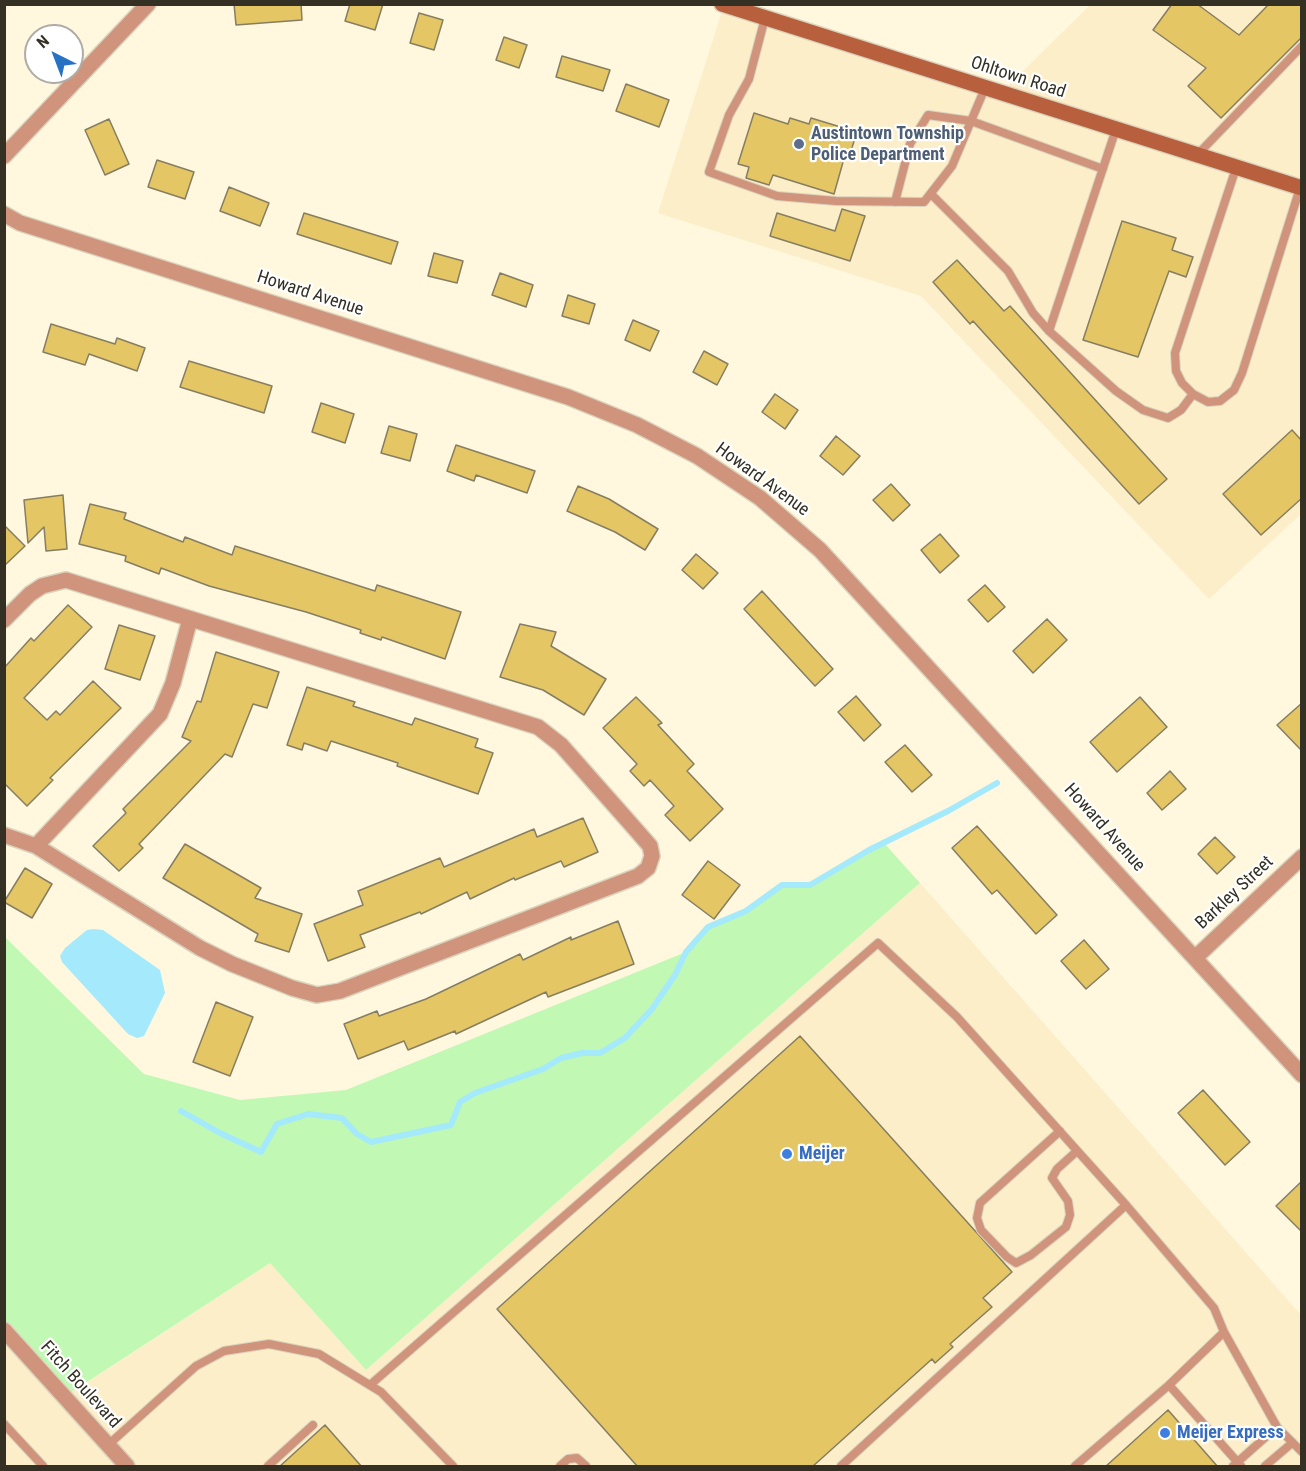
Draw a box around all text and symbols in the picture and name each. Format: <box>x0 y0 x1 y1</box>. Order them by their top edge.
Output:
north arrow <box>24 24 84 84</box>
text: N <box>33 31 53 52</box>
street label: Ohltown Road <box>968 53 1068 103</box>
place label: Austintown Township Police Department <box>811 123 964 166</box>
marker: Austintown Township Police Department <box>792 137 806 151</box>
street label: Howard Avenue <box>254 267 366 321</box>
street label: Howard Avenue <box>711 439 813 521</box>
street label: Howard Avenue <box>1059 780 1149 876</box>
street label: Barkley Street <box>1192 852 1278 934</box>
place label: Meijer <box>799 1143 845 1165</box>
marker: Meijer <box>780 1147 794 1161</box>
street label: Fitch Boulevard <box>35 1337 125 1433</box>
place label: Meijer Express <box>1177 1422 1284 1444</box>
marker: Meijer Express <box>1158 1426 1172 1440</box>

